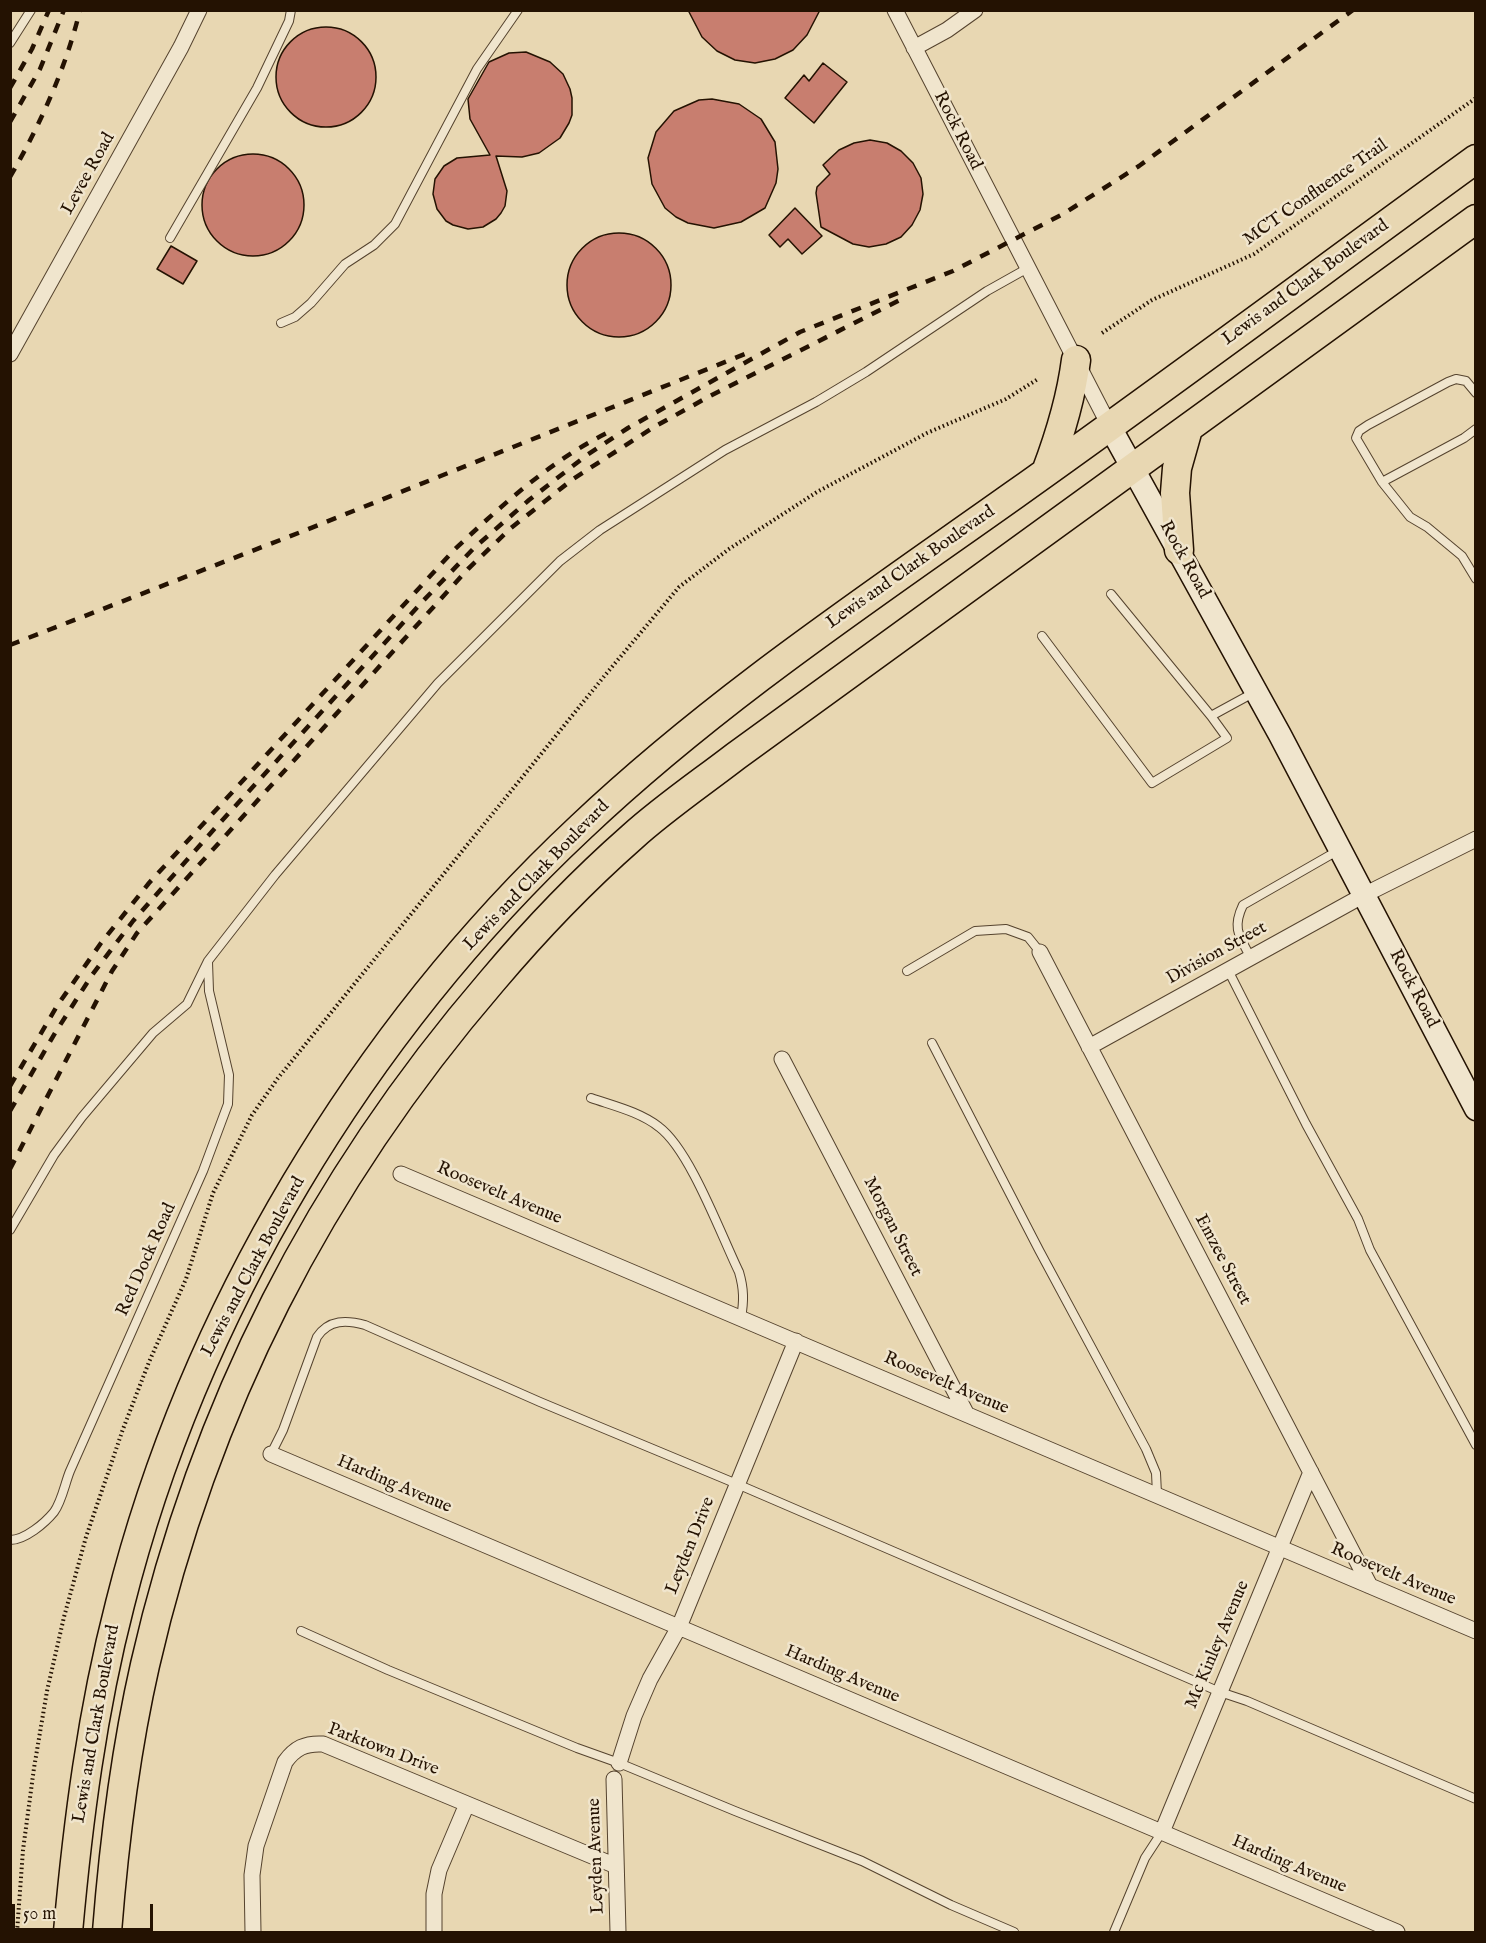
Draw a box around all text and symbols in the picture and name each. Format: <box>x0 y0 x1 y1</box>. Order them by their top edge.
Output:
street label: Rock Road <box>928 88 986 174</box>
street label: Levee Road <box>58 129 120 219</box>
street label: MCT Confluence Trail <box>1240 135 1392 251</box>
street label: Lewis and Clark Boulevard <box>1219 215 1393 351</box>
street label: Lewis and Clark Boulevard <box>823 502 999 634</box>
street label: Rock Road <box>1154 517 1214 603</box>
street label: Lewis and Clark Boulevard <box>460 796 614 956</box>
street label: Division Street <box>1163 918 1271 990</box>
street label: Rock Road <box>1383 946 1443 1032</box>
street label: Roosevelt Avenue <box>433 1158 565 1230</box>
street label: Lewis and Clark Boulevard <box>197 1173 311 1361</box>
street label: Morgan Street <box>858 1174 926 1280</box>
street label: Red Dock Road <box>112 1200 182 1320</box>
street label: Emzee Street <box>1189 1211 1255 1309</box>
street label: Roosevelt Avenue <box>880 1348 1012 1420</box>
street label: Harding Avenue <box>333 1451 455 1519</box>
street label: Leyden Drive <box>662 1494 720 1598</box>
street label: Roosevelt Avenue <box>1327 1539 1459 1611</box>
street label: Mc Kinley Avenue <box>1181 1578 1255 1712</box>
street label: Lewis and Clark Boulevard <box>69 1623 125 1825</box>
street label: Harding Avenue <box>781 1641 903 1709</box>
street label: Parktown Drive <box>324 1719 442 1781</box>
street label: Leyden Avenue <box>584 1798 610 1914</box>
street label: Harding Avenue <box>1228 1831 1350 1899</box>
scale bar <box>15 1892 156 1930</box>
text: 50 m <box>23 1903 56 1926</box>

